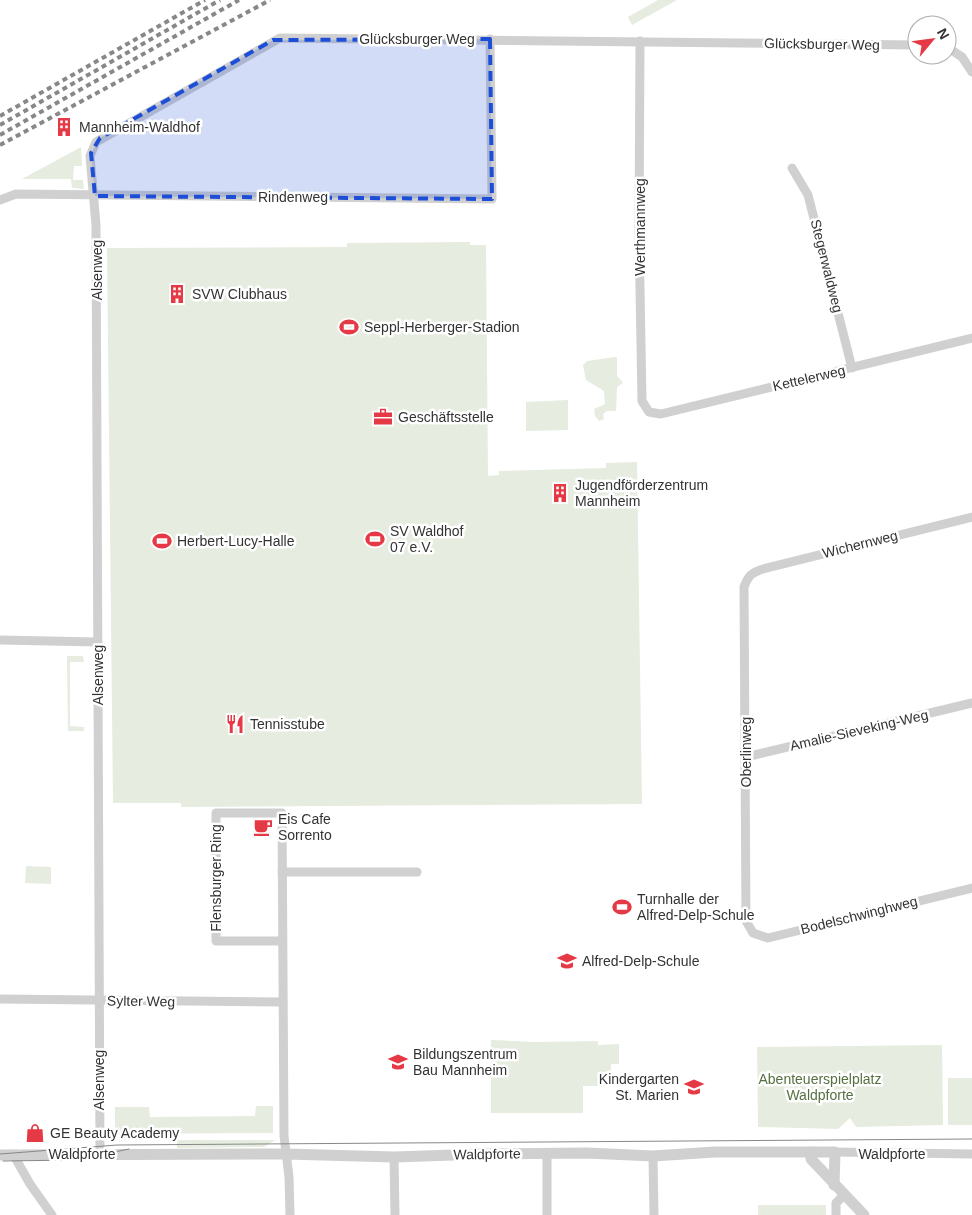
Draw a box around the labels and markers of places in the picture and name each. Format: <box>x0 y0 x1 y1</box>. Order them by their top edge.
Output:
building icon: Mannheim-Waldhof <box>53 116 75 138</box>
place label: Mannheim-Waldhof <box>79 119 200 135</box>
building icon: SVW Clubhaus <box>166 283 188 305</box>
place label: SVW Clubhaus <box>192 286 287 302</box>
sports icon: Seppl-Herberger-Stadion <box>338 316 360 338</box>
place label: Seppl-Herberger-Stadion <box>364 319 520 335</box>
office icon: Geschäftsstelle <box>372 406 394 428</box>
place label: Geschäftsstelle <box>398 409 494 425</box>
place label: Jugendförderzentrum Mannheim <box>575 477 708 509</box>
building icon: Jugendförderzentrum Mannheim <box>549 482 571 504</box>
place label: SV Waldhof 07 e.V. <box>390 523 464 555</box>
sports icon: SV Waldhof 07 e.V. <box>364 528 386 550</box>
sports icon: Herbert-Lucy-Halle <box>151 530 173 552</box>
place label: Herbert-Lucy-Halle <box>177 533 295 549</box>
restaurant icon: Tennisstube <box>224 713 246 735</box>
place label: Tennisstube <box>250 716 325 732</box>
place label: Eis Cafe Sorrento <box>278 811 332 843</box>
cafe icon: Eis Cafe Sorrento <box>252 816 274 838</box>
place label: Turnhalle der Alfred-Delp-Schule <box>637 891 755 923</box>
sports icon: Turnhalle der Alfred-Delp-Schule <box>611 896 633 918</box>
school or university icon: Alfred-Delp-Schule <box>556 950 578 972</box>
place label: Alfred-Delp-Schule <box>582 953 700 969</box>
place label: Bildungszentrum Bau Mannheim <box>413 1046 517 1078</box>
school or university icon: Bildungszentrum Bau Mannheim <box>387 1051 409 1073</box>
place label: Kindergarten St. Marien <box>599 1071 679 1103</box>
school or university icon: Kindergarten St. Marien <box>683 1076 705 1098</box>
shop icon: GE Beauty Academy <box>24 1122 46 1144</box>
place label: GE Beauty Academy <box>50 1125 179 1141</box>

